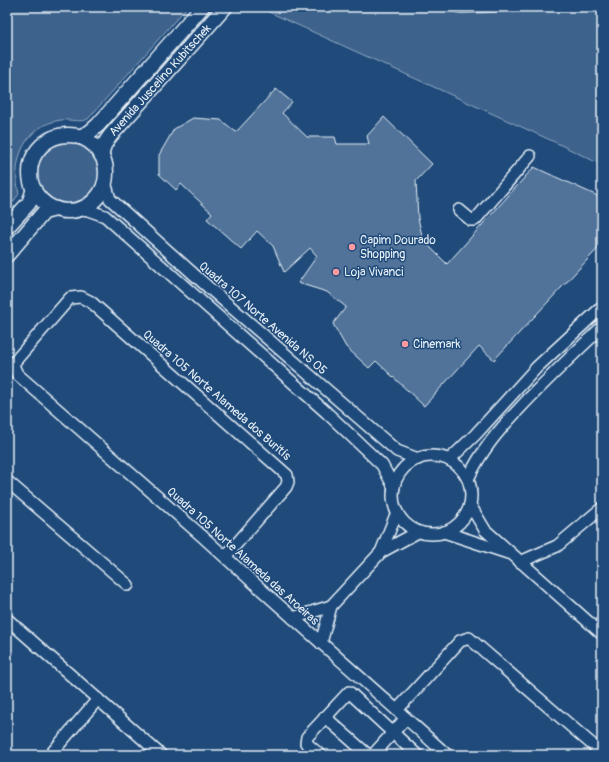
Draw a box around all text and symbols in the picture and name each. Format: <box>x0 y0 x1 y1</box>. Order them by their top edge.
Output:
street label: Avenida Juscelino Kubitschek <box>106 21 215 139</box>
place label: Capim Dourado Shopping <box>360 233 436 262</box>
marker: Capim Dourado Shopping <box>347 242 357 252</box>
street label: Quadra 107 Norte Avenida NS 05 <box>196 259 330 378</box>
place label: Loja Vivanci <box>344 265 404 280</box>
marker: Loja Vivanci <box>331 267 341 277</box>
street label: Quadra 105 Norte Alameda dos Buritís <box>140 327 294 464</box>
place label: Cinemark <box>413 337 461 352</box>
marker: Cinemark <box>400 339 410 349</box>
street label: Quadra 105 Norte Alameda das Aroeiras <box>164 484 322 629</box>

